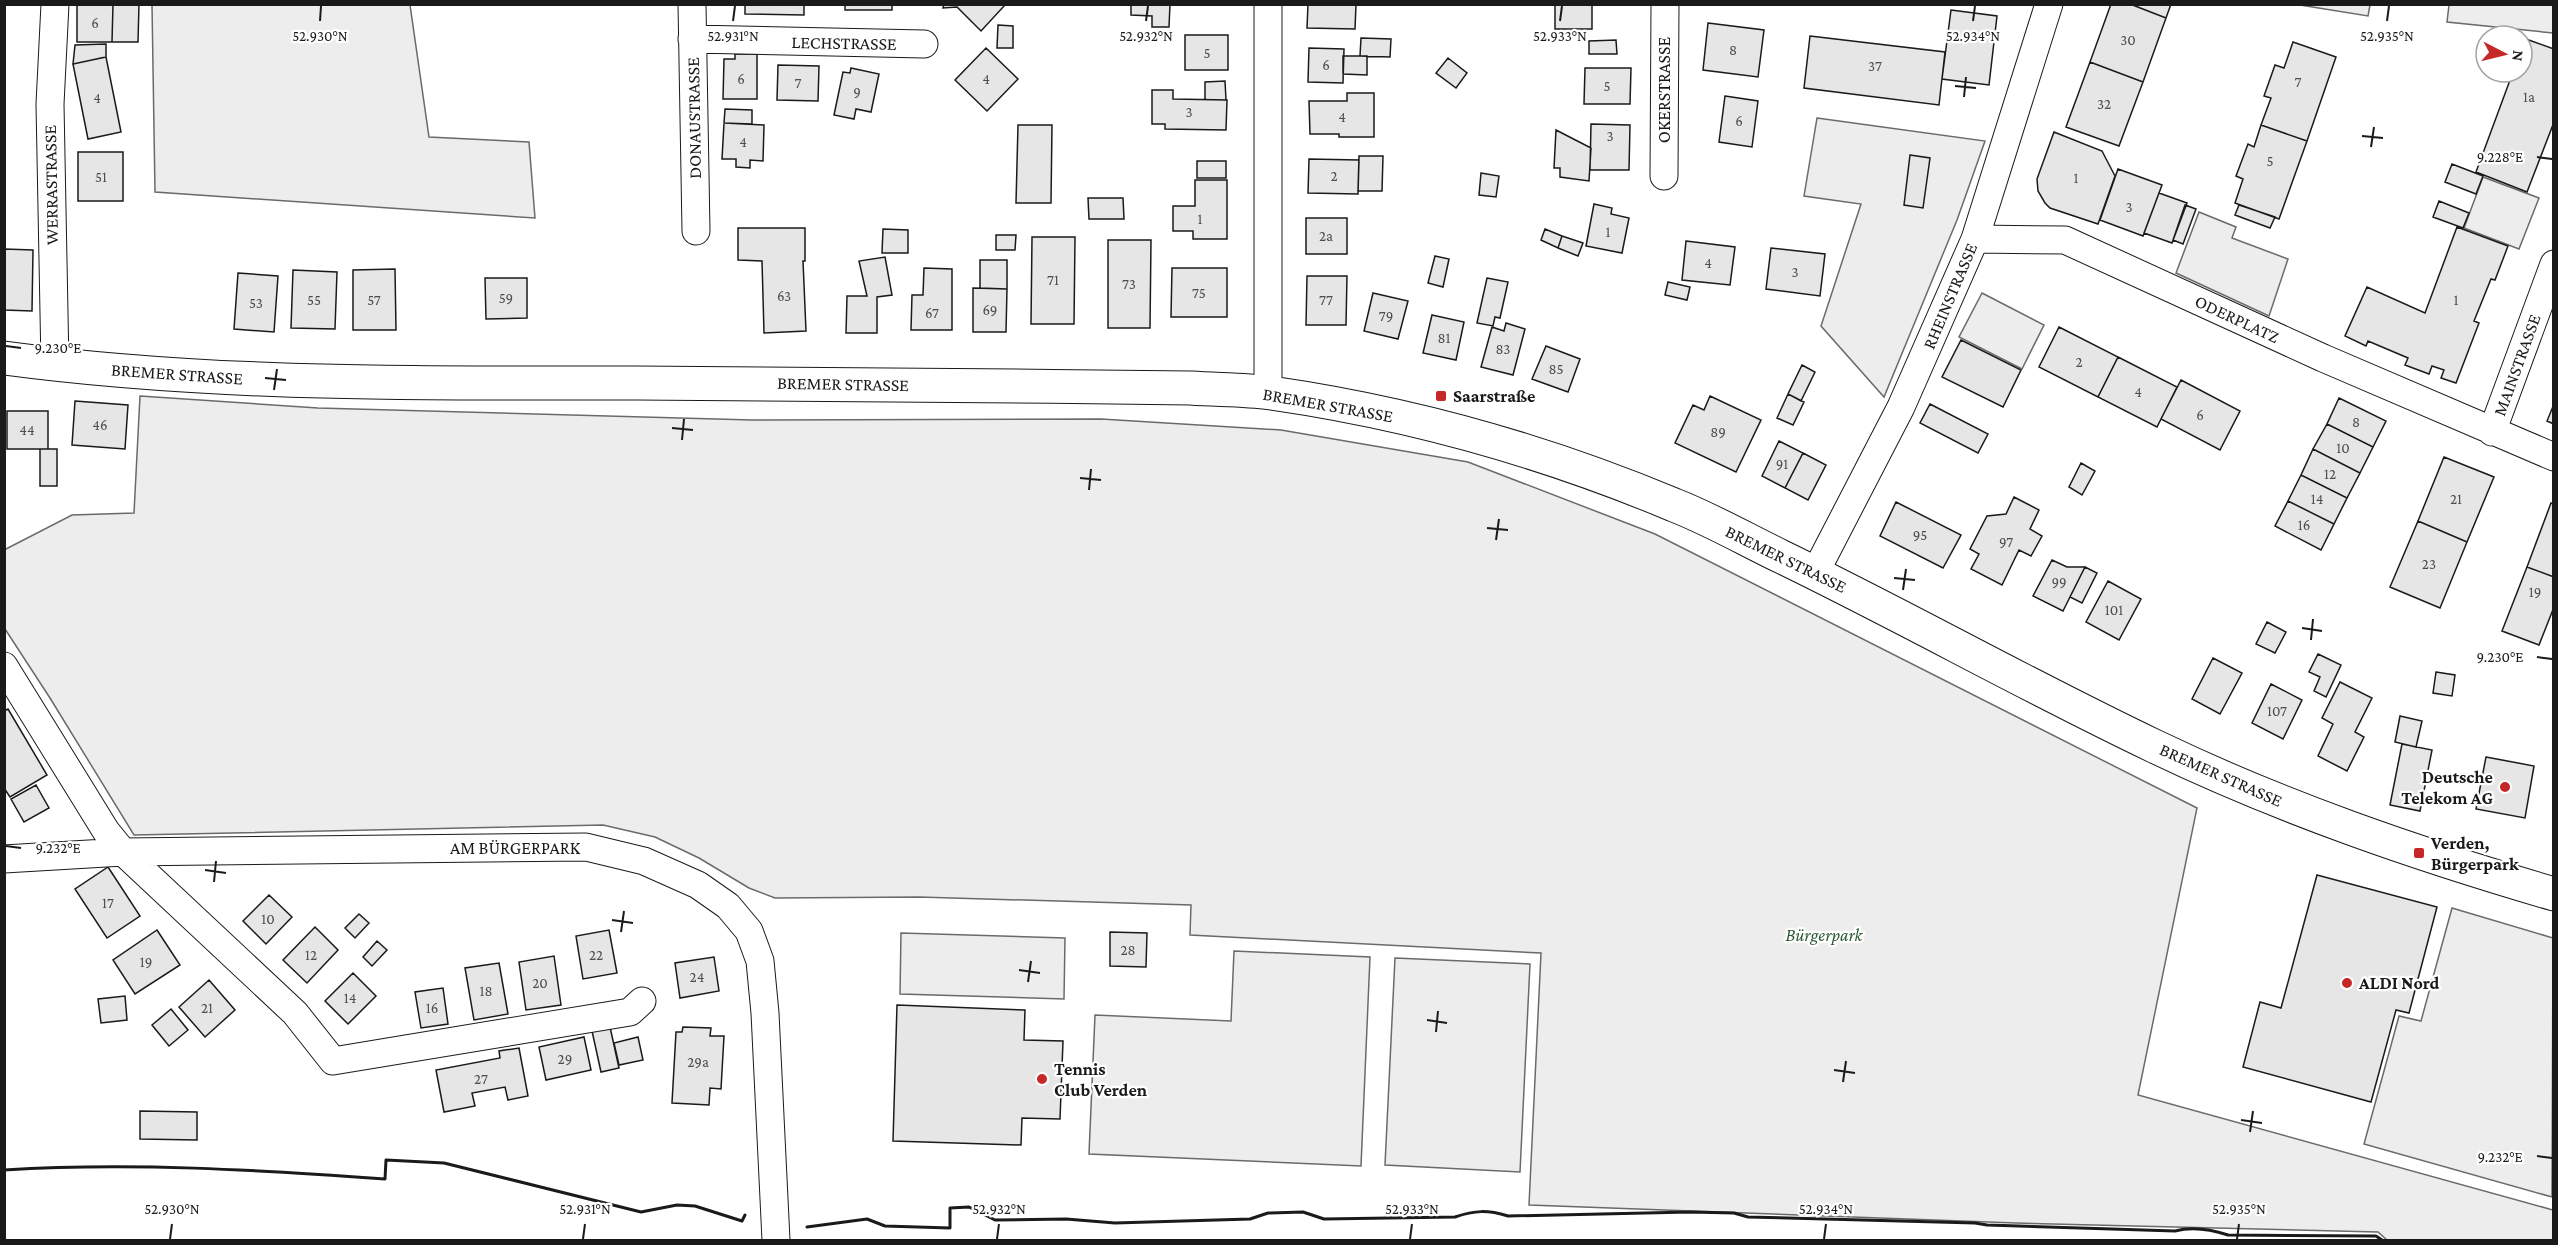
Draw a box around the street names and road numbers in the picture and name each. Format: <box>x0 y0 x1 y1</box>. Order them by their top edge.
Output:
street label: LECHSTRASSE <box>791 32 897 54</box>
street label: OKERSTRASSE <box>1654 37 1674 143</box>
street label: DONAUSTRASSE <box>683 57 705 179</box>
street label: WERRASTRASSE <box>40 125 62 245</box>
street label: RHEINSTRASSE <box>1919 240 1981 352</box>
street label: ODERPLATZ <box>2192 291 2282 347</box>
street label: MAINSTRASSE <box>2489 311 2545 419</box>
street label: BREMER STRASSE <box>110 359 244 389</box>
street label: BREMER STRASSE <box>777 373 909 395</box>
street label: BREMER STRASSE <box>1261 384 1395 426</box>
street label: BREMER STRASSE <box>1722 521 1850 597</box>
street label: BREMER STRASSE <box>2157 739 2286 811</box>
street label: AM BÜRGERPARK <box>450 838 581 858</box>

